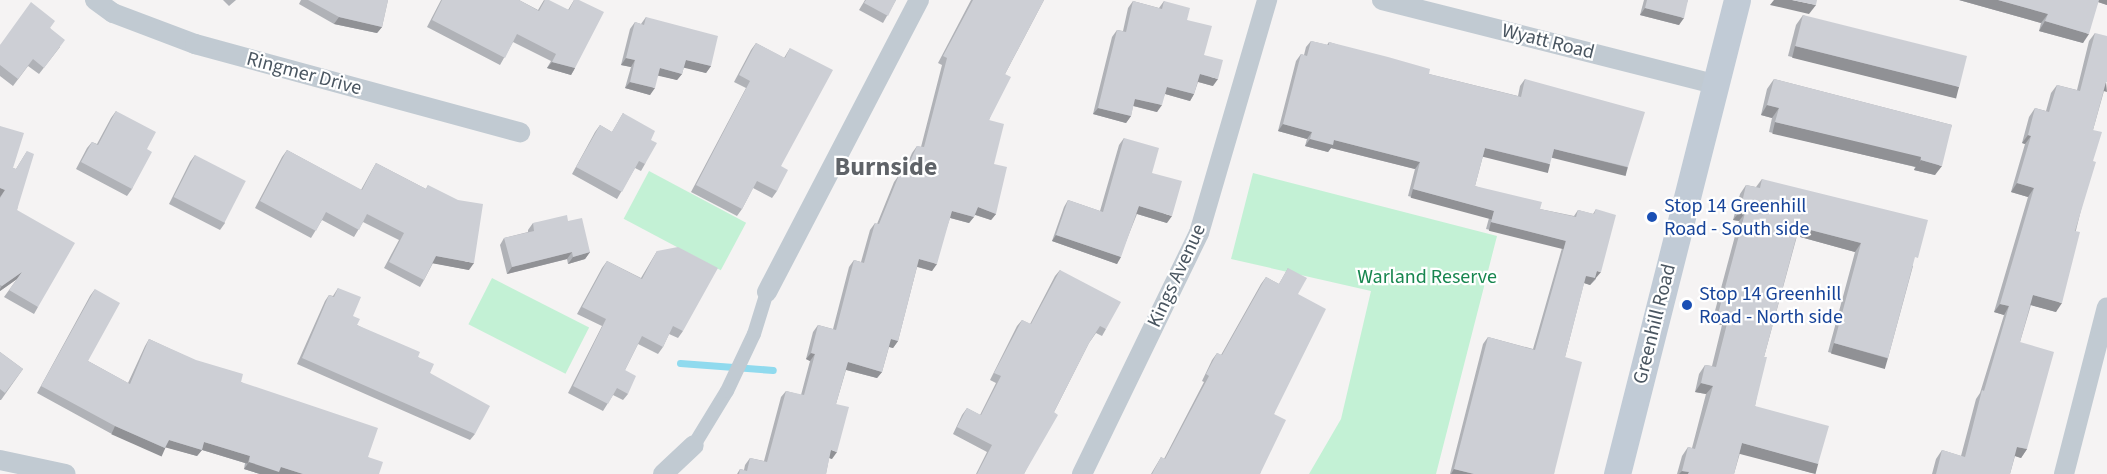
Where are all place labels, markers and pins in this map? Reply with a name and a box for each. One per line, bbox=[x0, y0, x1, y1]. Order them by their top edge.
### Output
place label: Stop 14 Greenhill Road - South side bbox=[1664, 194, 1810, 241]
marker: Stop 14 Greenhill Road - South side bbox=[1645, 210, 1659, 224]
place label: Stop 14 Greenhill Road - North side bbox=[1699, 282, 1843, 329]
marker: Stop 14 Greenhill Road - North side bbox=[1680, 298, 1694, 312]

